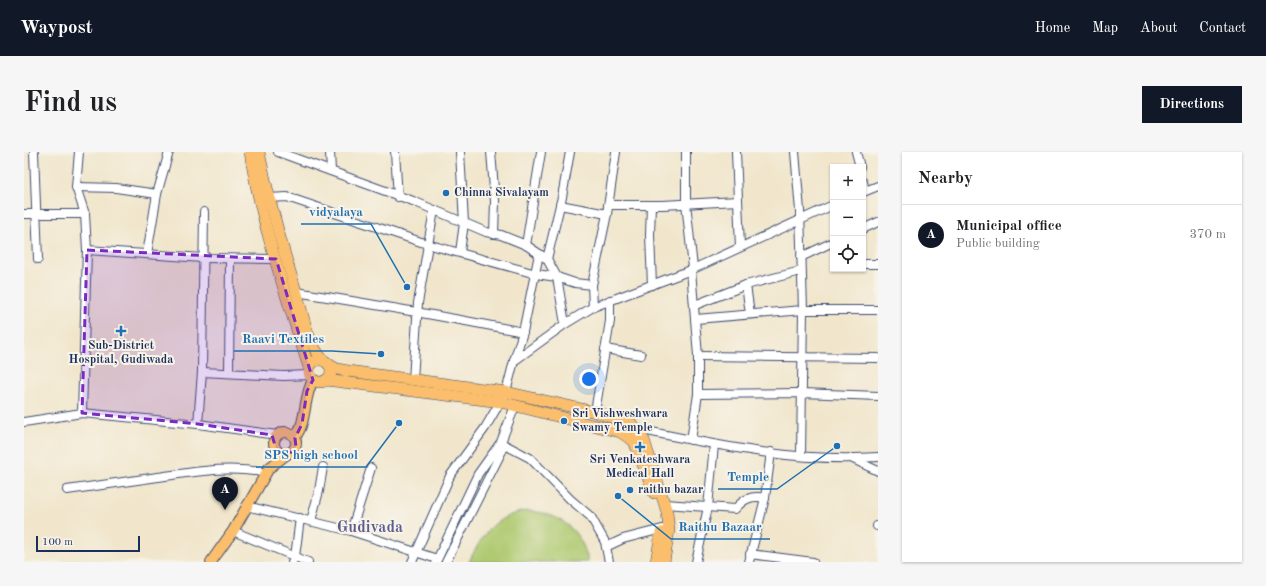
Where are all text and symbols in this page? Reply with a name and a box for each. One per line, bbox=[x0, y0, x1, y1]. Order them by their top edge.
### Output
text: Waypost bbox=[20, 19, 93, 38]
text: Home bbox=[1035, 21, 1070, 35]
text: Map bbox=[1092, 21, 1118, 35]
text: About bbox=[1140, 21, 1177, 35]
text: Contact bbox=[1199, 21, 1246, 35]
button: Directions bbox=[1142, 86, 1242, 123]
text: Find us bbox=[24, 90, 117, 118]
map controls bbox=[830, 164, 866, 272]
button: + bbox=[830, 164, 866, 200]
text: Nearby bbox=[918, 170, 973, 187]
place label: Chinna Sivalayam bbox=[454, 187, 549, 199]
marker: Chinna Sivalayam bbox=[441, 188, 451, 198]
callout: vidyalaya bbox=[301, 199, 371, 224]
button: − bbox=[830, 200, 866, 236]
text: vidyalaya bbox=[309, 206, 363, 219]
text: Municipal office bbox=[956, 219, 1062, 234]
text: A bbox=[926, 228, 936, 241]
text: 370 m bbox=[1189, 228, 1226, 241]
button: locate bbox=[830, 236, 866, 272]
text: Public building bbox=[956, 237, 1040, 250]
marker: Sub-District Hospital, Gudiwada bbox=[115, 325, 127, 337]
callout: Raavi Textiles bbox=[234, 326, 332, 351]
text: Raavi Textiles bbox=[242, 333, 324, 346]
place label: Sub-District Hospital, Gudiwada bbox=[69, 340, 173, 366]
your location bbox=[579, 369, 599, 389]
place label: Sri Vishweshwara Swamy Temple bbox=[572, 408, 668, 434]
marker: Sri Vishweshwara Swamy Temple bbox=[559, 416, 569, 426]
callout: SPS high school bbox=[256, 442, 366, 467]
marker: Sri Venkateshwara Medical Hall bbox=[635, 442, 645, 452]
text: SPS high school bbox=[264, 449, 358, 462]
place label: Sri Venkateshwara Medical Hall bbox=[590, 454, 690, 480]
callout: Temple bbox=[718, 464, 777, 489]
text: Temple bbox=[727, 471, 769, 484]
pin: A bbox=[212, 477, 238, 510]
place label: raithu bazar bbox=[638, 484, 703, 496]
marker: raithu bazar bbox=[625, 485, 635, 495]
callout: Raithu Bazaar bbox=[671, 514, 770, 539]
district label: Gudivada bbox=[337, 520, 403, 536]
text: Raithu Bazaar bbox=[678, 521, 762, 534]
scale bar bbox=[36, 534, 140, 553]
text: 100 m bbox=[42, 537, 73, 548]

